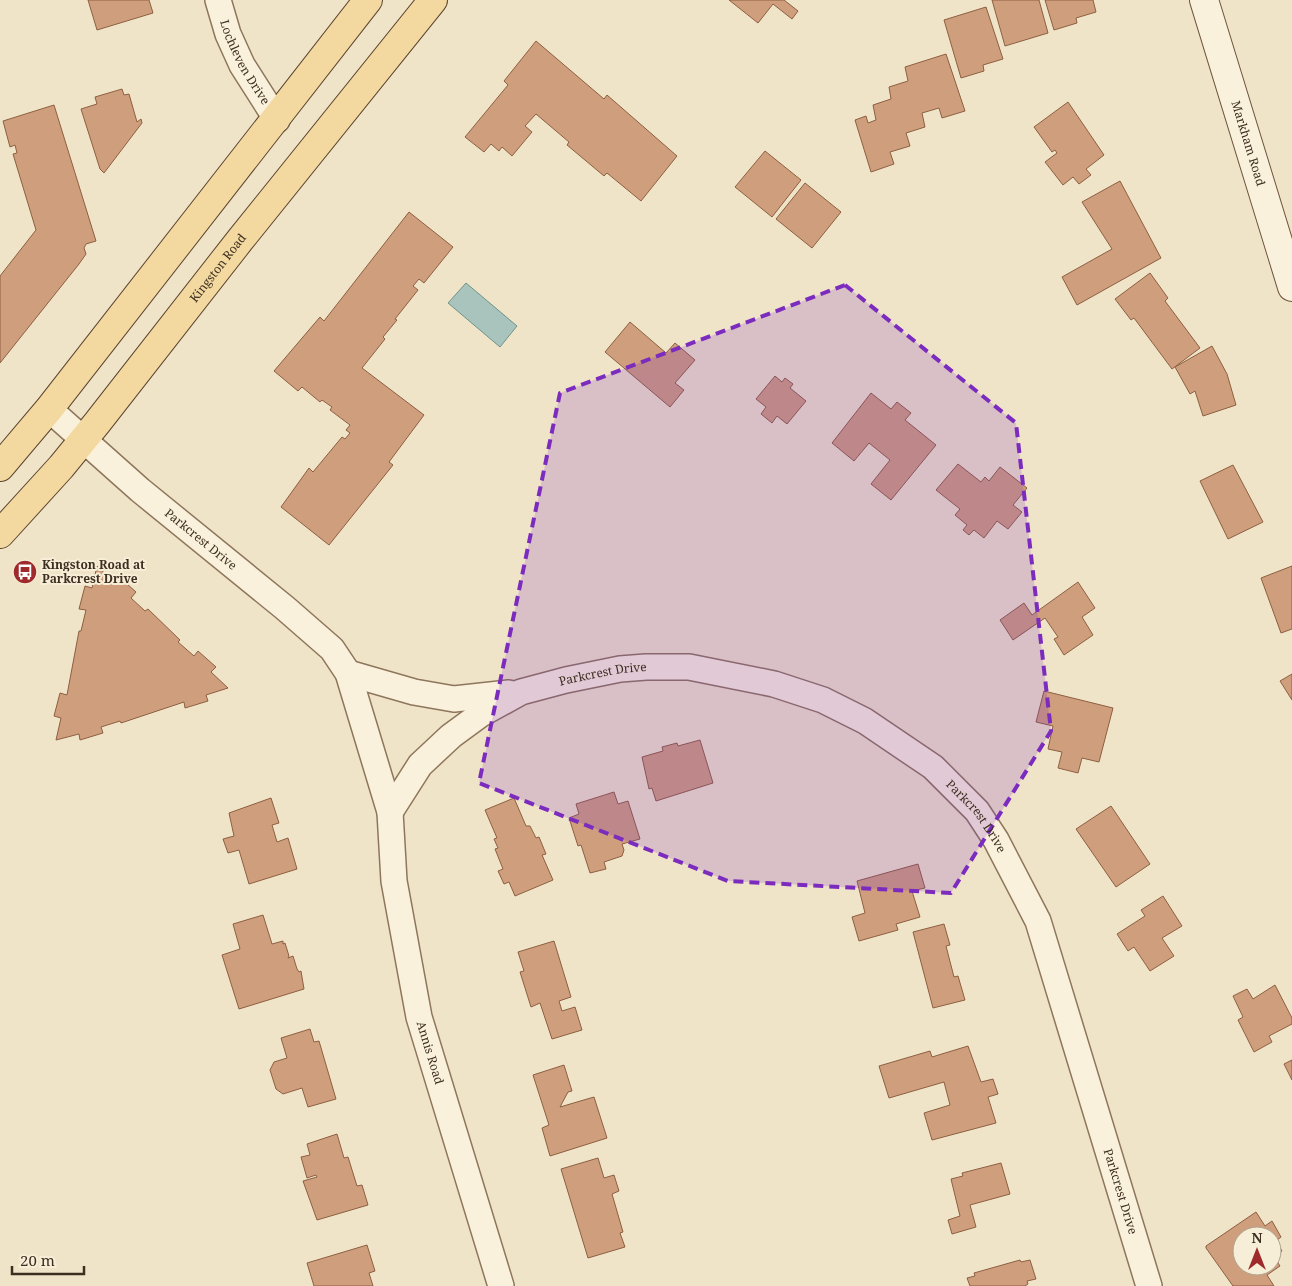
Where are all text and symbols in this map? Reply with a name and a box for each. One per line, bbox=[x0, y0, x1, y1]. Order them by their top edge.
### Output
street label: Lochleven Drive bbox=[216, 18, 274, 108]
street label: Markham Road bbox=[1227, 98, 1270, 189]
street label: Kingston Road bbox=[185, 229, 250, 306]
street label: Parkcrest Drive bbox=[161, 504, 241, 574]
place label: Kingston Road at Parkcrest Drive bbox=[42, 556, 145, 587]
bus stop icon: Kingston Road at Parkcrest Drive bbox=[12, 559, 38, 585]
street label: Parkcrest Drive bbox=[557, 658, 647, 690]
street label: Parkcrest Drive bbox=[943, 776, 1010, 856]
street label: Annis Road bbox=[413, 1019, 448, 1087]
street label: Parkcrest Drive bbox=[1100, 1146, 1142, 1236]
north arrow bbox=[1232, 1226, 1282, 1276]
text: N bbox=[1251, 1228, 1263, 1247]
scale bar bbox=[12, 1244, 85, 1276]
text: 20 m bbox=[20, 1250, 55, 1270]

